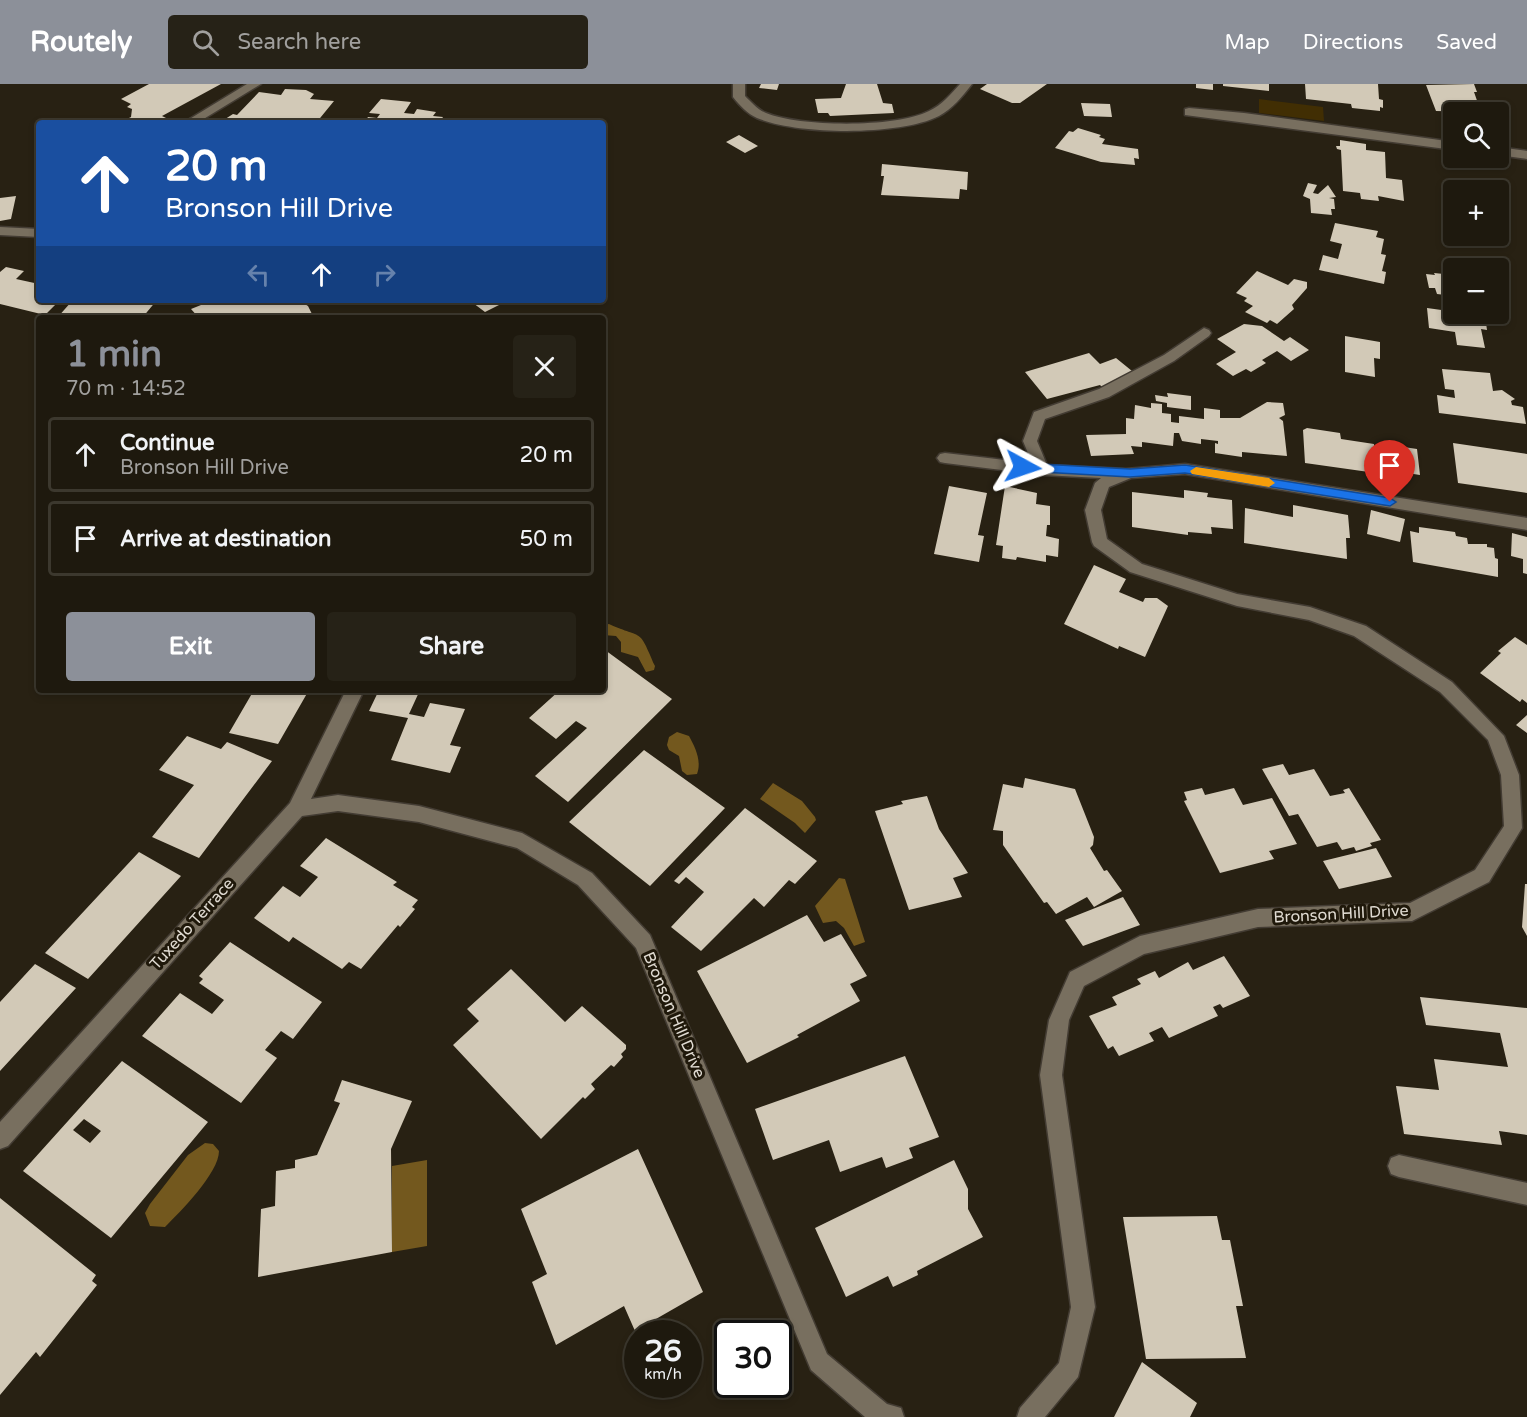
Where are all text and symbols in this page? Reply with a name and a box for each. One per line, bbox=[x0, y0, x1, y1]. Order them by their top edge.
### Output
search box bbox=[168, 15, 588, 69]
text: Routely bbox=[30, 25, 132, 59]
icon: search bbox=[189, 26, 222, 59]
text: Search here bbox=[237, 29, 361, 55]
text: Map bbox=[1224, 30, 1270, 55]
text: Directions bbox=[1303, 30, 1403, 55]
text: Saved bbox=[1436, 30, 1497, 55]
map controls bbox=[1443, 102, 1509, 324]
button: search bbox=[1443, 102, 1509, 168]
text: 20 m bbox=[165, 141, 267, 192]
icon: ahead bbox=[66, 144, 144, 222]
button: + bbox=[1443, 180, 1509, 246]
text: Bronson Hill Drive bbox=[165, 192, 393, 225]
icon: left bbox=[242, 258, 275, 291]
icon: ahead bbox=[305, 258, 338, 291]
icon: right bbox=[368, 258, 401, 291]
button: − bbox=[1443, 258, 1509, 324]
text: 1 min bbox=[66, 333, 162, 376]
button: close bbox=[513, 335, 576, 398]
text: 70 m · 14:52 bbox=[66, 377, 186, 401]
text: Continue bbox=[120, 430, 215, 456]
position arrow bbox=[991, 435, 1055, 499]
icon: ahead bbox=[69, 438, 102, 471]
pin bbox=[1364, 440, 1415, 502]
text: 20 m bbox=[519, 442, 573, 468]
icon: arrive bbox=[1373, 449, 1406, 482]
text: Bronson Hill Drive bbox=[120, 456, 289, 480]
icon: arrive bbox=[69, 522, 102, 555]
text: Arrive at destination bbox=[120, 526, 331, 552]
text: 50 m bbox=[519, 526, 573, 552]
button: Exit bbox=[66, 612, 315, 681]
button: Share bbox=[327, 612, 576, 681]
street label: Tuxedo Terrace bbox=[146, 874, 238, 974]
street label: Bronson Hill Drive bbox=[1273, 900, 1409, 928]
street label: Bronson Hill Drive bbox=[638, 949, 710, 1081]
speed limit sign: 30 bbox=[714, 1320, 792, 1398]
text: 26 bbox=[644, 1333, 682, 1370]
text: km/h bbox=[644, 1365, 682, 1383]

